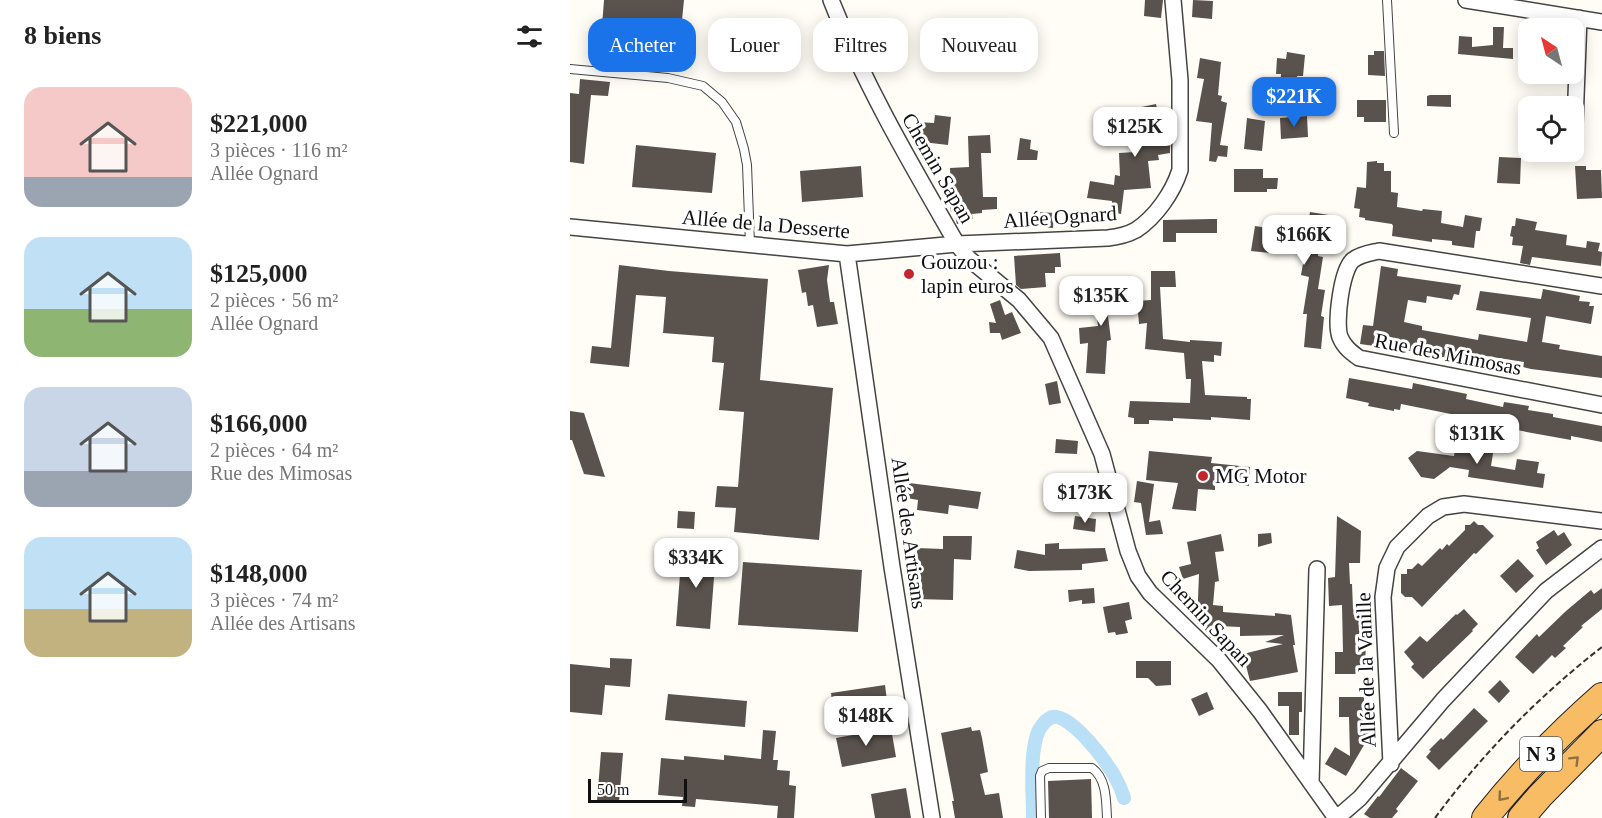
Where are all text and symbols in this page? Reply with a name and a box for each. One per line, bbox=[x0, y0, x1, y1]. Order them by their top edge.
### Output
chip: Acheter bbox=[588, 18, 696, 72]
chip: Louer bbox=[708, 18, 801, 72]
chip: Filtres bbox=[813, 18, 908, 72]
chip: Nouveau bbox=[920, 18, 1038, 72]
north arrow bbox=[1518, 18, 1584, 84]
map controls bbox=[1518, 18, 1584, 162]
icon: filters bbox=[513, 20, 546, 53]
text: 8 biens bbox=[24, 21, 101, 50]
pin: $221K bbox=[1252, 77, 1336, 128]
text: $221K bbox=[1266, 85, 1322, 107]
button: locate bbox=[1518, 96, 1584, 162]
pin: $125K bbox=[1093, 107, 1177, 158]
text: $221,000 bbox=[210, 109, 308, 138]
street label: Chemin Sapan bbox=[897, 109, 979, 228]
icon: home bbox=[72, 111, 144, 183]
text: $125K bbox=[1107, 115, 1163, 137]
text: 3 pièces · 116 m² bbox=[210, 139, 347, 161]
text: Allée Ognard bbox=[210, 162, 318, 184]
street label: Allée Ognard bbox=[1002, 201, 1118, 233]
street label: Allée de la Desserte bbox=[681, 205, 851, 243]
pin: $166K bbox=[1262, 215, 1346, 266]
text: $166K bbox=[1276, 223, 1332, 245]
place label: Gouzou : lapin euros bbox=[921, 250, 1014, 298]
text: $125,000 bbox=[210, 259, 308, 288]
icon: home bbox=[72, 261, 144, 333]
marker: Gouzou : lapin euros bbox=[902, 267, 916, 281]
pin: $135K bbox=[1059, 276, 1143, 327]
text: $135K bbox=[1073, 284, 1129, 306]
text: 2 pièces · 56 m² bbox=[210, 289, 338, 311]
text: Allée Ognard bbox=[210, 312, 318, 334]
street label: Rue des Mimosas bbox=[1372, 328, 1524, 380]
text: $166,000 bbox=[210, 409, 308, 438]
icon: home bbox=[72, 411, 144, 483]
pin: $131K bbox=[1435, 414, 1519, 465]
text: $131K bbox=[1449, 422, 1505, 444]
text: 2 pièces · 64 m² bbox=[210, 439, 338, 461]
street label: Allée des Artisans bbox=[886, 456, 932, 610]
text: Rue des Mimosas bbox=[210, 462, 352, 484]
place label: MG Motor bbox=[1215, 464, 1307, 488]
marker: MG Motor bbox=[1196, 469, 1210, 483]
pin: $173K bbox=[1043, 473, 1127, 524]
text: $173K bbox=[1057, 481, 1113, 503]
pin: $334K bbox=[654, 538, 738, 589]
text: $334K bbox=[668, 546, 724, 568]
text: $148,000 bbox=[210, 559, 308, 588]
icon: home bbox=[72, 561, 144, 633]
street label: Chemin Sapan bbox=[1155, 565, 1257, 672]
text: 3 pièces · 74 m² bbox=[210, 589, 338, 611]
street label: Allée de la Vanille bbox=[1351, 592, 1381, 748]
text: Allée des Artisans bbox=[210, 612, 356, 634]
pin: $148K bbox=[824, 696, 908, 747]
text: $148K bbox=[838, 704, 894, 726]
road number: N 3 bbox=[1520, 737, 1562, 771]
one-way arrow bbox=[1567, 756, 1578, 767]
scale bar bbox=[588, 776, 687, 804]
text: 50 m bbox=[597, 781, 629, 798]
one-way arrow bbox=[1499, 790, 1510, 801]

